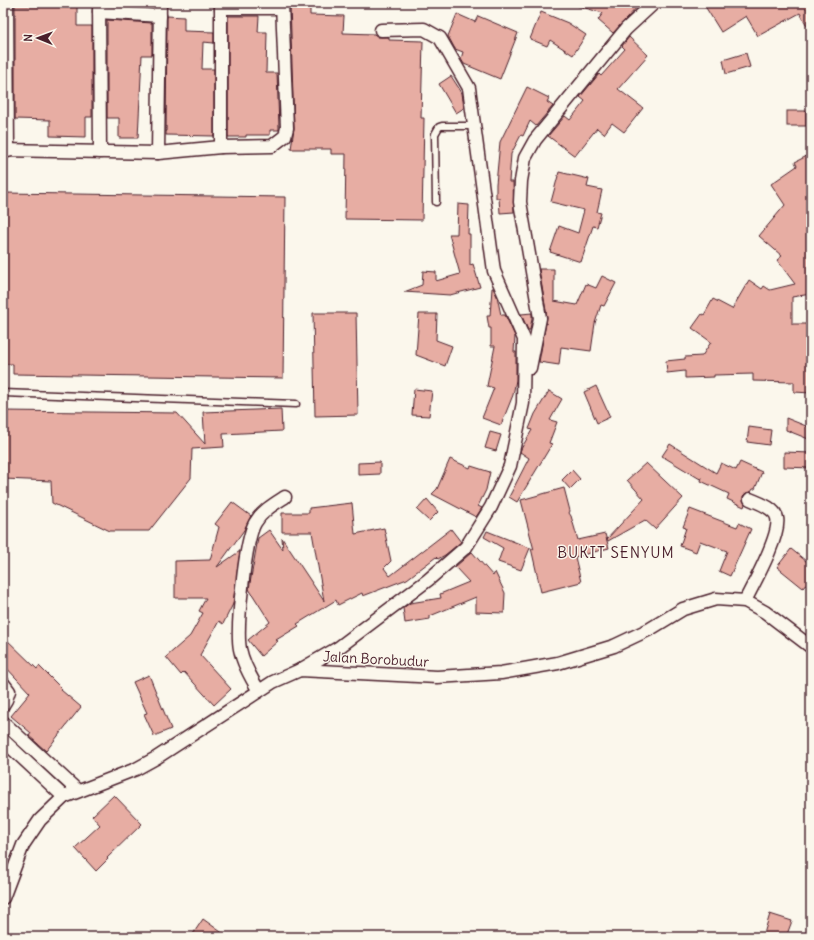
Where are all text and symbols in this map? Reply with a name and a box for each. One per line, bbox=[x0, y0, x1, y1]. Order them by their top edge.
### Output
north arrow bbox=[18, 18, 58, 58]
text: N bbox=[21, 34, 35, 42]
district label: BUKIT SENYUM bbox=[557, 543, 675, 562]
street label: Jalan Borobudur bbox=[323, 647, 430, 671]

